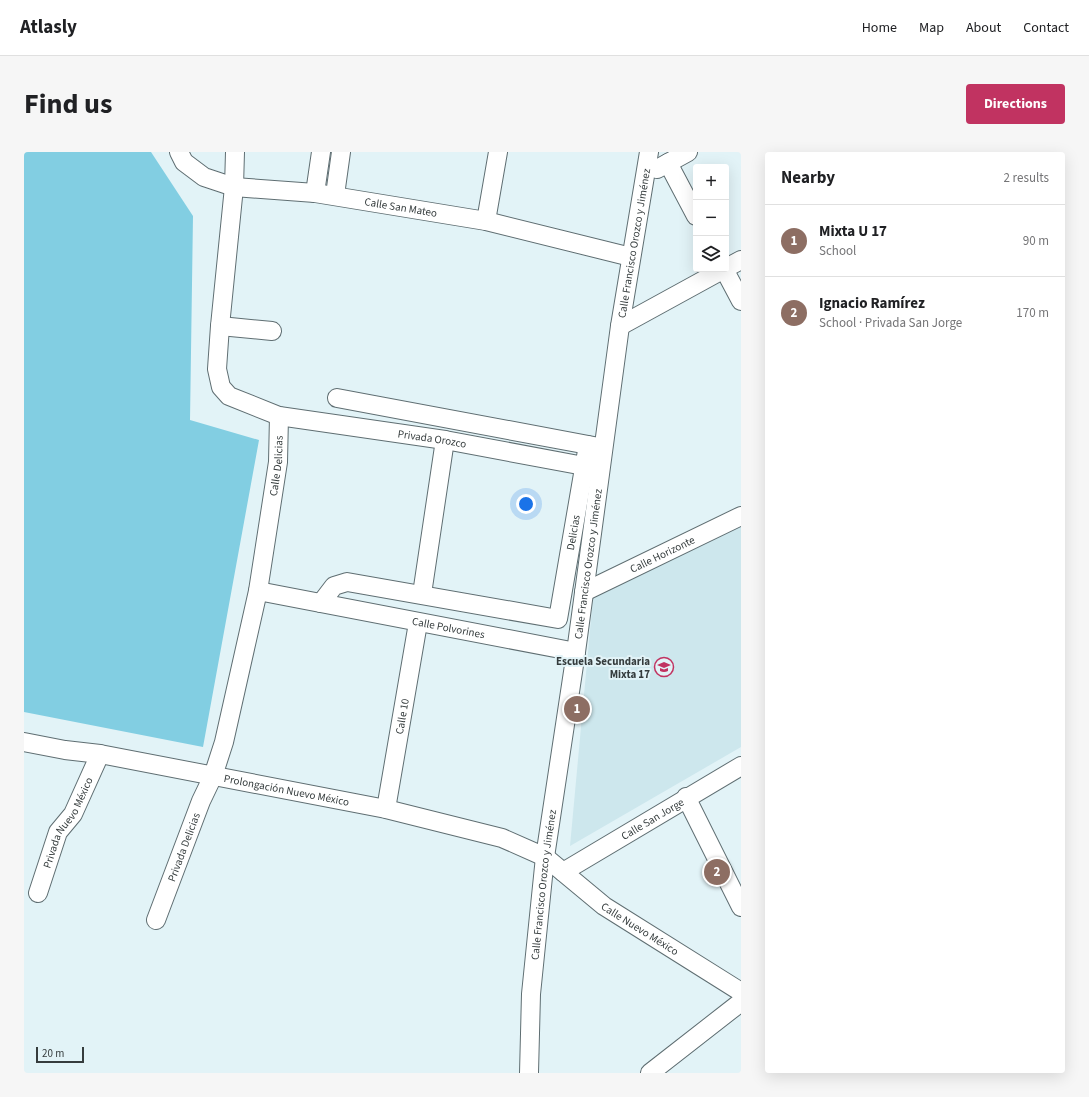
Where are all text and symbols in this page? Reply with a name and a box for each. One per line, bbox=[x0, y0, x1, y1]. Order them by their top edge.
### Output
text: Atlasly bbox=[20, 14, 77, 41]
text: Home bbox=[862, 18, 897, 38]
text: Map bbox=[919, 18, 944, 38]
text: About bbox=[966, 18, 1001, 38]
text: Contact bbox=[1023, 18, 1069, 38]
text: Find us bbox=[24, 84, 112, 124]
button: Directions bbox=[966, 84, 1065, 124]
map controls bbox=[693, 164, 729, 272]
button: + bbox=[693, 164, 729, 200]
text: Nearby bbox=[781, 166, 835, 190]
street label: Calle Francisco Orozco y Jiménez bbox=[614, 167, 654, 319]
text: 2 results bbox=[1004, 169, 1049, 187]
street label: Calle San Mateo bbox=[363, 194, 438, 220]
button: − bbox=[693, 200, 729, 236]
text: Mixta U 17 bbox=[819, 221, 887, 242]
text: 1 bbox=[791, 232, 797, 250]
text: 90 m bbox=[1023, 232, 1049, 250]
button: layers bbox=[693, 236, 729, 272]
text: School bbox=[819, 242, 856, 260]
text: Ignacio Ramírez bbox=[819, 293, 925, 314]
text: 2 bbox=[791, 304, 797, 322]
text: 170 m bbox=[1016, 304, 1049, 322]
text: School · Privada San Jorge bbox=[819, 314, 962, 332]
street label: Privada Orozco bbox=[397, 426, 468, 451]
street label: Calle Delicias bbox=[265, 435, 286, 497]
street label: Calle Francisco Orozco y Jiménez bbox=[570, 488, 605, 640]
your location bbox=[516, 494, 536, 514]
street label: Delicias bbox=[562, 513, 583, 551]
street label: Calle Horizonte bbox=[627, 532, 698, 576]
street label: Calle Polvorines bbox=[411, 613, 486, 642]
place label: Escuela Secundaria Mixta 17 bbox=[556, 654, 650, 682]
school or university icon: Escuela Secundaria Mixta 17 bbox=[653, 656, 675, 678]
pin: 1 bbox=[564, 694, 590, 724]
street label: Calle 10 bbox=[391, 697, 412, 735]
street label: Prolongación Nuevo México bbox=[223, 770, 351, 809]
street label: Privada Nuevo México bbox=[39, 775, 96, 870]
street label: Calle San Jorge bbox=[618, 794, 687, 843]
street label: Calle Francisco Orozco y Jiménez bbox=[527, 808, 560, 961]
street label: Privada Delicias bbox=[164, 810, 204, 884]
pin: 2 bbox=[704, 857, 730, 887]
street label: Calle Nuevo México bbox=[598, 899, 682, 959]
scale bar bbox=[36, 1045, 84, 1064]
text: 20 m bbox=[42, 1046, 64, 1061]

